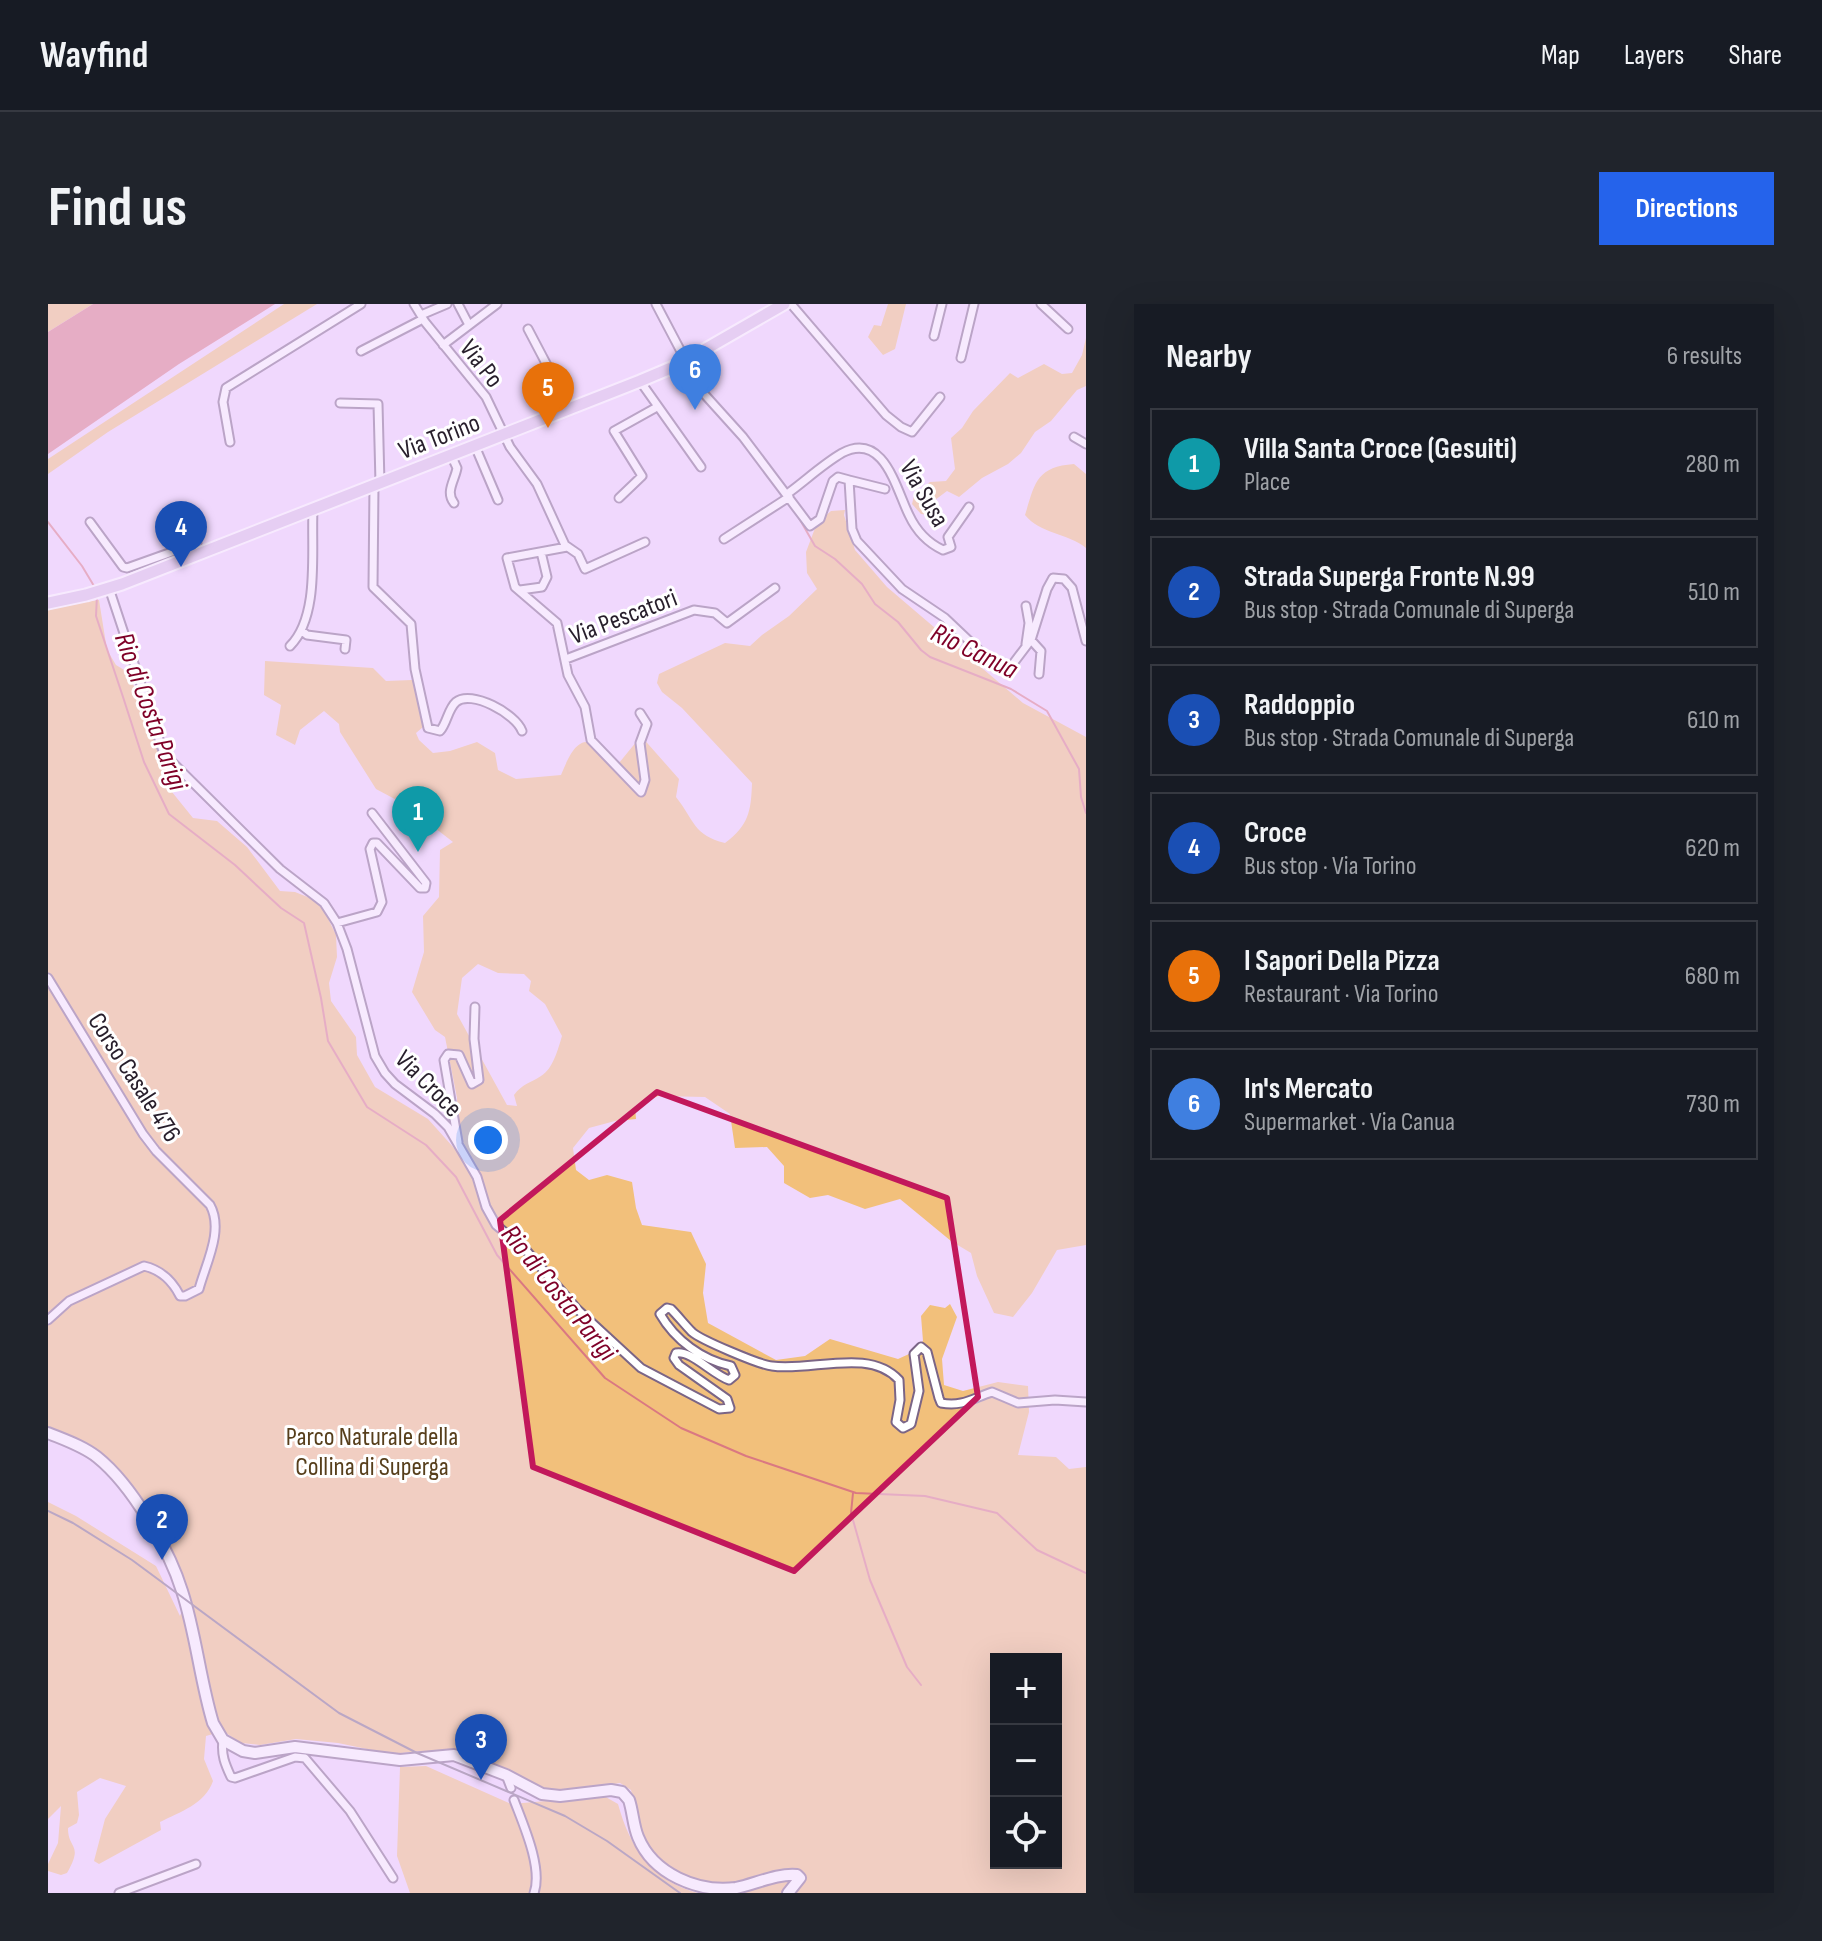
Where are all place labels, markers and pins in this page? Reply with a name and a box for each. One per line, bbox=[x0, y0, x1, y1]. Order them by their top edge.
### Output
pin: 6 bbox=[669, 344, 721, 410]
pin: 5 bbox=[522, 362, 574, 428]
pin: 4 bbox=[155, 501, 207, 567]
pin: 1 bbox=[392, 786, 444, 852]
pin: 2 bbox=[136, 1494, 188, 1560]
pin: 3 bbox=[455, 1714, 507, 1780]

